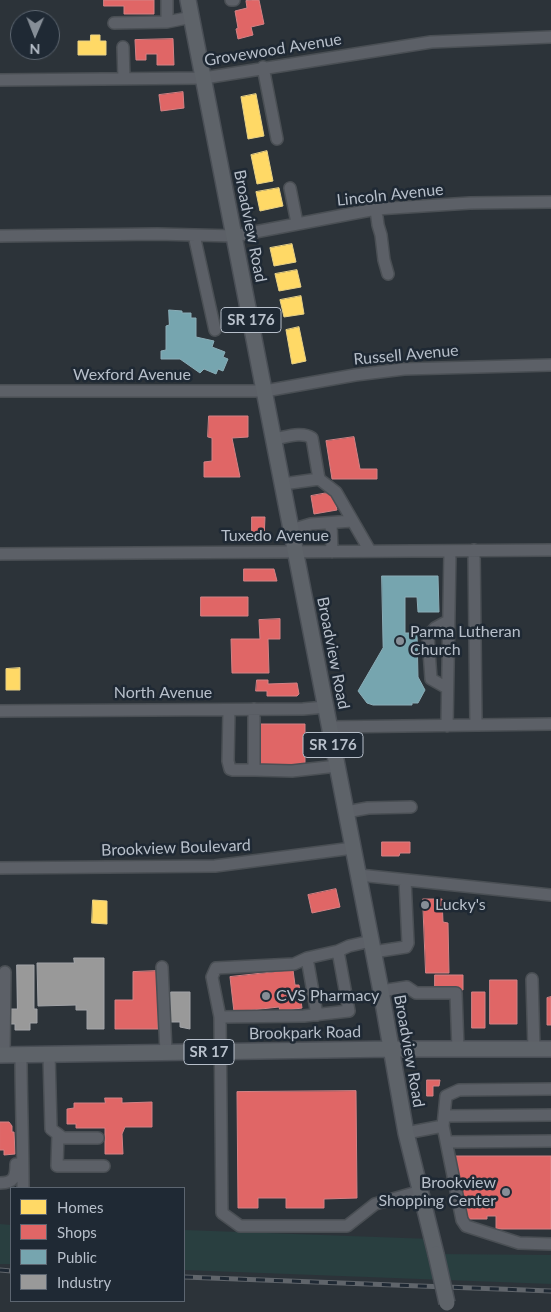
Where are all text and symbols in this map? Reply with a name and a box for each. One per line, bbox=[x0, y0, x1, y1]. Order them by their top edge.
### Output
north arrow bbox=[10, 10, 60, 60]
street label: Grovewood Avenue bbox=[203, 30, 343, 70]
text: N bbox=[29, 41, 40, 58]
street label: Broadview Road bbox=[230, 168, 270, 284]
street label: Lincoln Avenue bbox=[336, 180, 444, 210]
road number: SR 176 bbox=[221, 308, 281, 332]
street label: Russell Avenue bbox=[353, 341, 459, 369]
street label: Wexford Avenue bbox=[73, 365, 191, 385]
street label: Tuxedo Avenue bbox=[221, 526, 329, 546]
street label: Broadview Road bbox=[313, 595, 353, 711]
place label: Parma Lutheran Church bbox=[410, 622, 521, 660]
marker: Parma Lutheran Church bbox=[394, 635, 406, 647]
street label: North Avenue bbox=[114, 683, 212, 703]
road number: SR 176 bbox=[303, 732, 363, 758]
street label: Brookview Boulevard bbox=[101, 836, 251, 860]
place label: Lucky's bbox=[435, 895, 486, 915]
marker: Lucky's bbox=[419, 899, 431, 911]
place label: CVS Pharmacy bbox=[276, 986, 379, 1006]
marker: CVS Pharmacy bbox=[260, 990, 272, 1002]
street label: Broadview Road bbox=[390, 993, 428, 1109]
street label: Brookpark Road bbox=[249, 1022, 361, 1044]
road number: SR 17 bbox=[184, 1040, 234, 1064]
place label: Brookview Shopping Center bbox=[379, 1173, 496, 1211]
marker: Brookview Shopping Center bbox=[500, 1186, 512, 1198]
legend bbox=[10, 1187, 185, 1302]
text: Homes bbox=[57, 1198, 103, 1216]
text: Shops bbox=[57, 1223, 97, 1241]
text: Public bbox=[57, 1248, 97, 1266]
text: Industry bbox=[57, 1273, 111, 1291]

